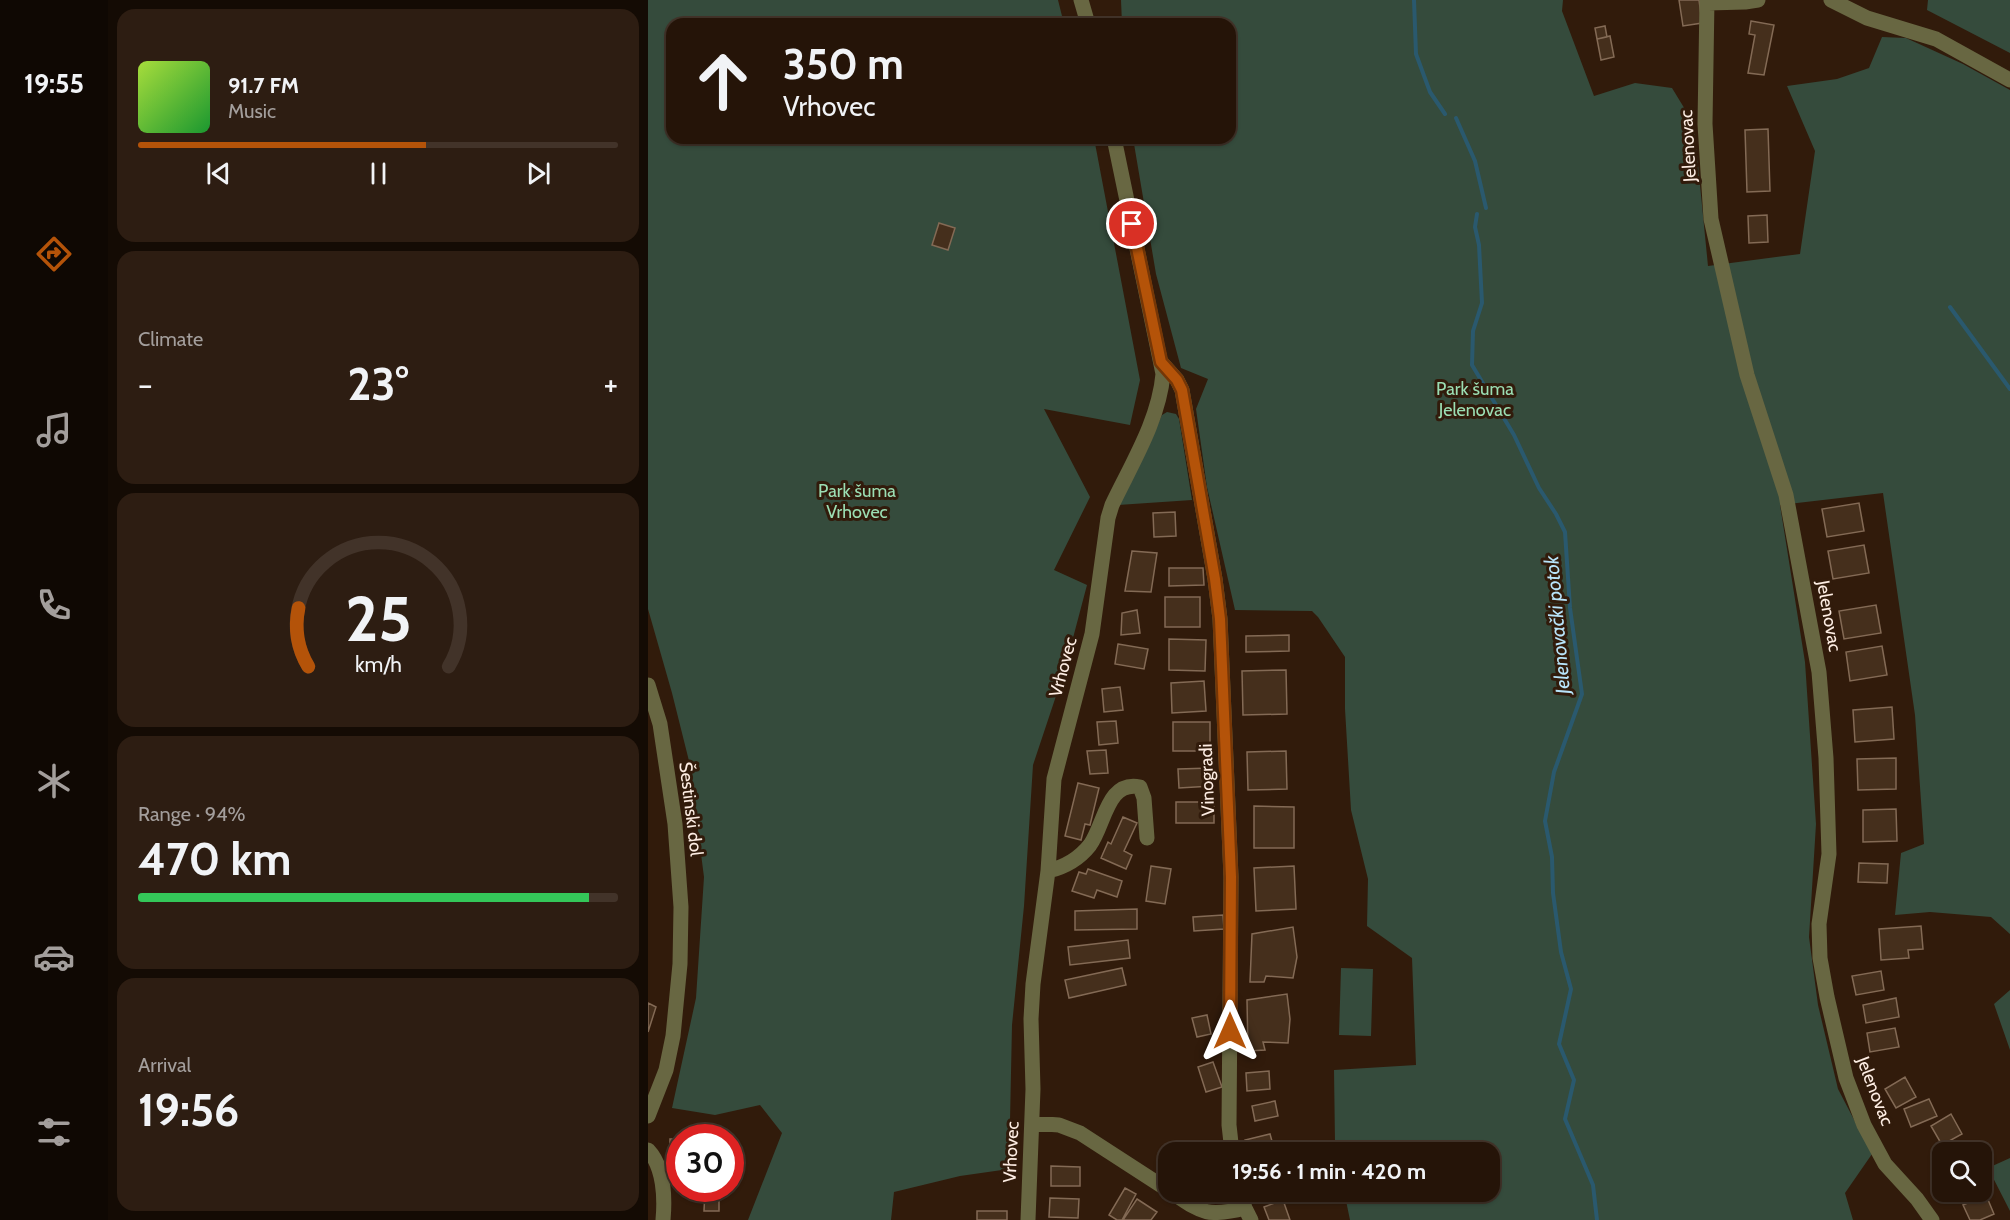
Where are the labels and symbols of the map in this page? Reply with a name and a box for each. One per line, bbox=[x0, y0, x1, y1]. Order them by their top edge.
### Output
street label: Jelenovac bbox=[1675, 109, 1701, 184]
pin bbox=[1106, 198, 1157, 249]
park label: Park šuma Jelenovac bbox=[1436, 378, 1514, 421]
park label: Park šuma Vrhovec bbox=[818, 480, 896, 523]
water label: Jelenovački potok bbox=[1539, 553, 1575, 697]
street label: Jelenovac bbox=[1812, 578, 1846, 654]
street label: Vrhovec bbox=[1044, 634, 1082, 700]
street label: Vinogradi bbox=[1195, 743, 1219, 817]
street label: Šestinski dol bbox=[674, 761, 708, 858]
position arrow bbox=[1198, 999, 1262, 1063]
street label: Jelenovac bbox=[1851, 1052, 1898, 1129]
street label: Vrhovec bbox=[998, 1121, 1024, 1183]
speed limit sign: 30 bbox=[666, 1124, 744, 1202]

